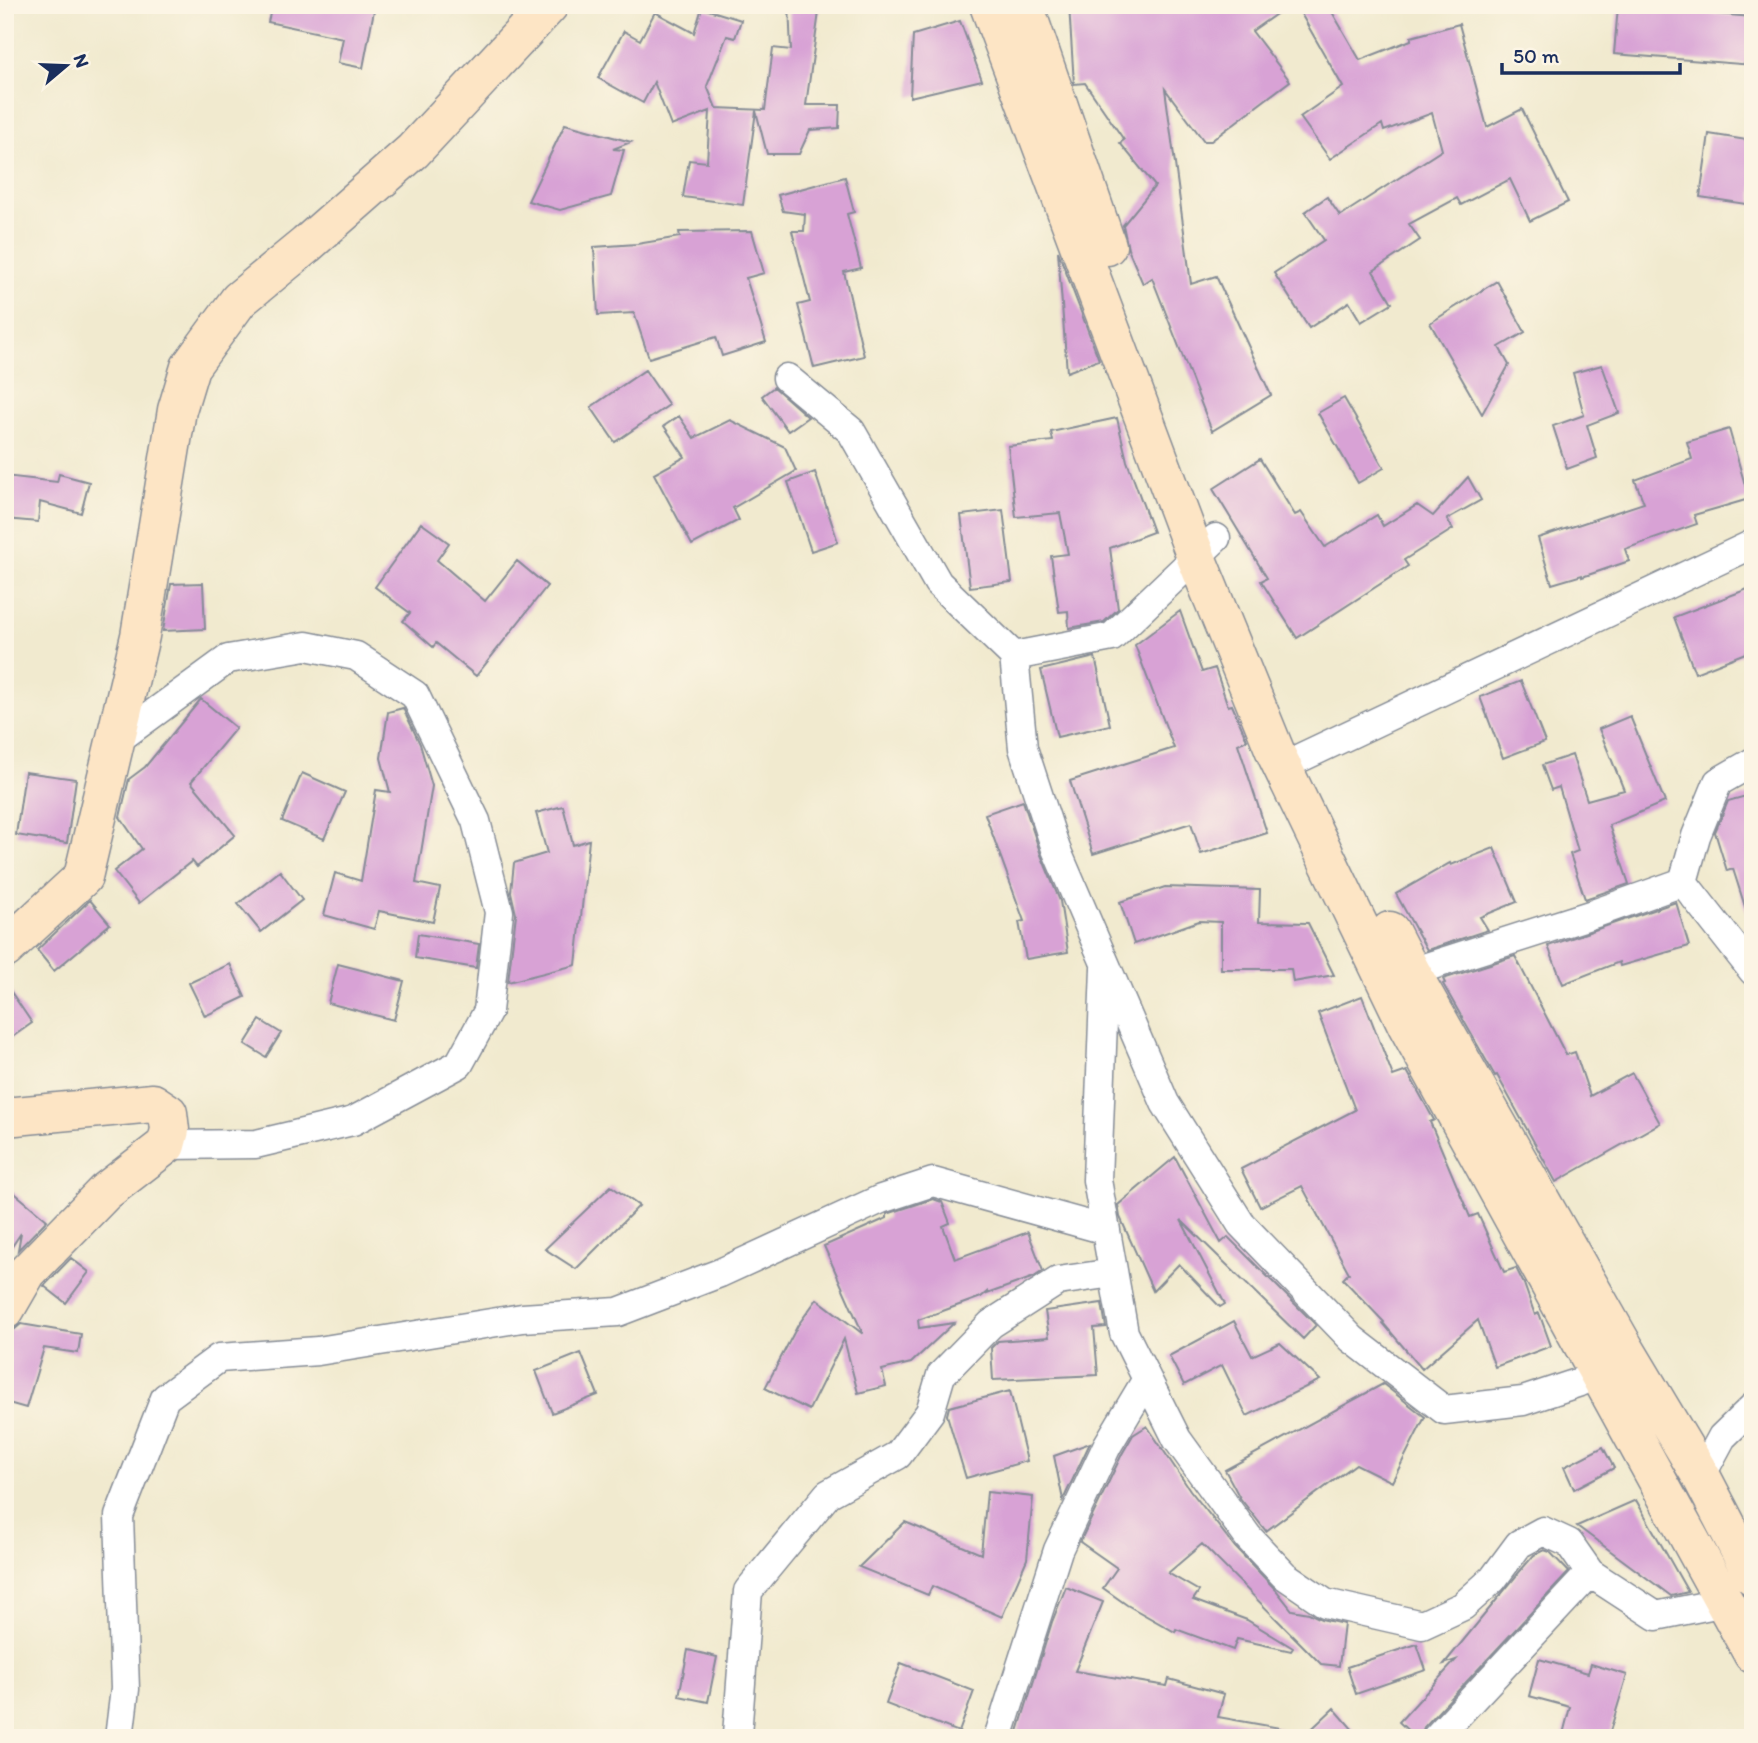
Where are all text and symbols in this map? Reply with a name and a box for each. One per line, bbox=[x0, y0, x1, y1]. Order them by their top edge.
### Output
north arrow bbox=[32, 32, 102, 102]
scale bar bbox=[1502, 32, 1681, 76]
text: 50 m bbox=[1513, 43, 1560, 68]
text: N bbox=[69, 51, 95, 70]

